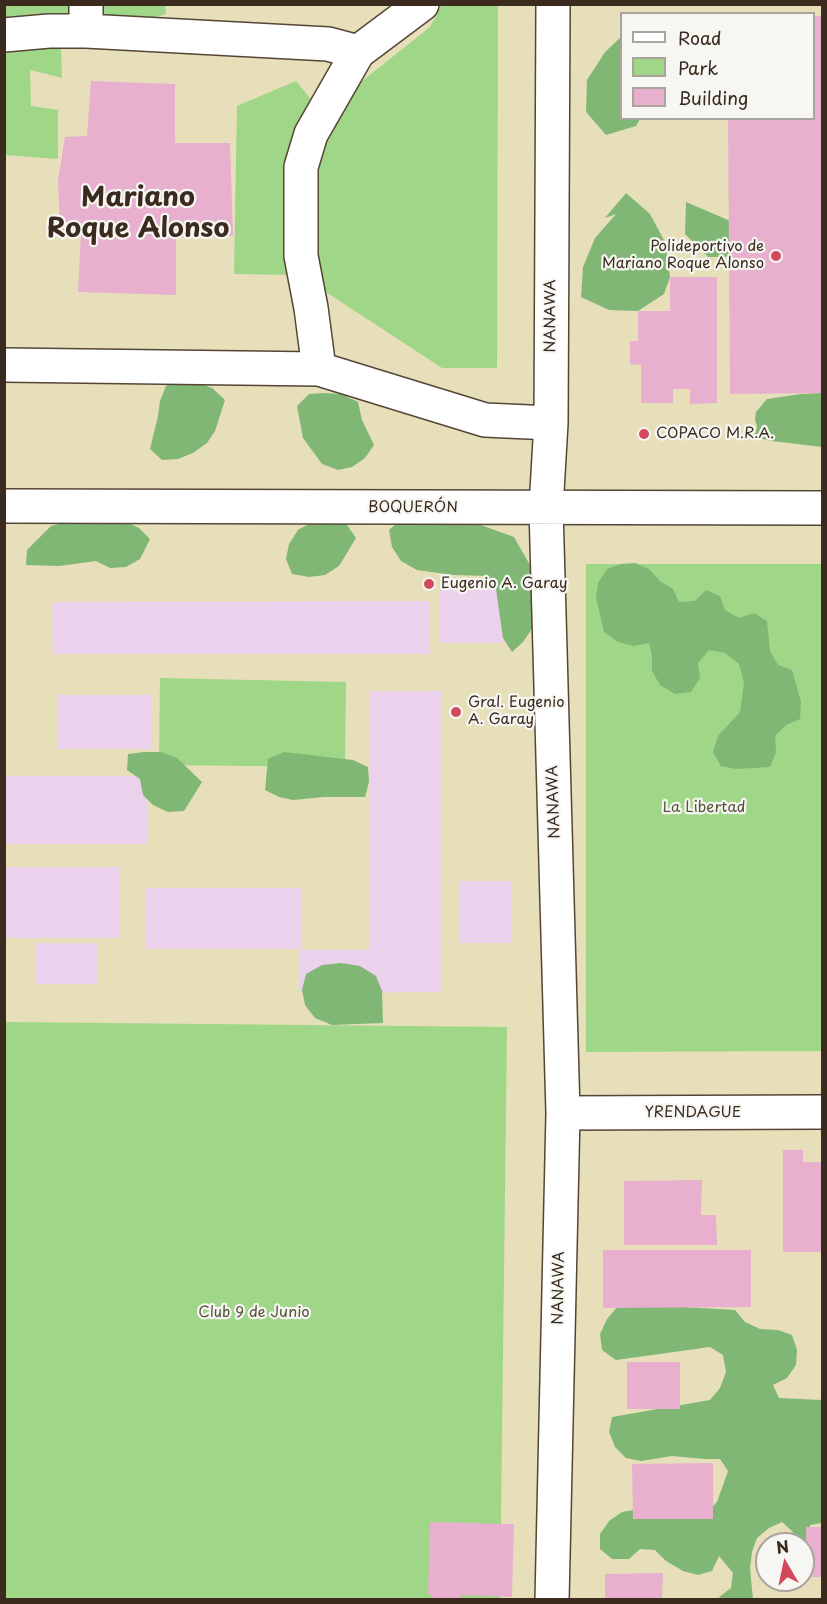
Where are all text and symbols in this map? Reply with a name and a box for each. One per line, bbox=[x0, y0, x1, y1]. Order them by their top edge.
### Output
legend bbox=[620, 12, 815, 120]
text: Road bbox=[678, 24, 722, 51]
text: Park bbox=[678, 54, 718, 81]
text: Building bbox=[678, 84, 748, 111]
district label: Mariano Roque Alonso bbox=[47, 183, 229, 246]
place label: Polideportivo de Mariano Roque Alonso bbox=[602, 238, 764, 273]
marker: Polideportivo de Mariano Roque Alonso bbox=[769, 249, 783, 263]
street label: NANAWA bbox=[542, 279, 560, 353]
place label: COPACO M.R.A. bbox=[656, 425, 774, 443]
marker: COPACO M.R.A. bbox=[637, 427, 651, 441]
street label: BOQUERÓN bbox=[368, 499, 458, 517]
place label: Eugenio A. Garay bbox=[441, 575, 568, 593]
marker: Eugenio A. Garay bbox=[422, 577, 436, 591]
place label: Gral. Eugenio A. Garay bbox=[468, 694, 565, 729]
marker: Gral. Eugenio A. Garay bbox=[449, 705, 463, 719]
street label: NANAWA bbox=[544, 765, 564, 839]
park label: La Libertad bbox=[663, 799, 745, 817]
street label: YRENDAGUE bbox=[645, 1104, 741, 1122]
street label: NANAWA bbox=[549, 1251, 569, 1325]
park label: Club 9 de Junio bbox=[198, 1304, 310, 1322]
north arrow bbox=[755, 1532, 815, 1592]
text: N bbox=[774, 1533, 791, 1559]

